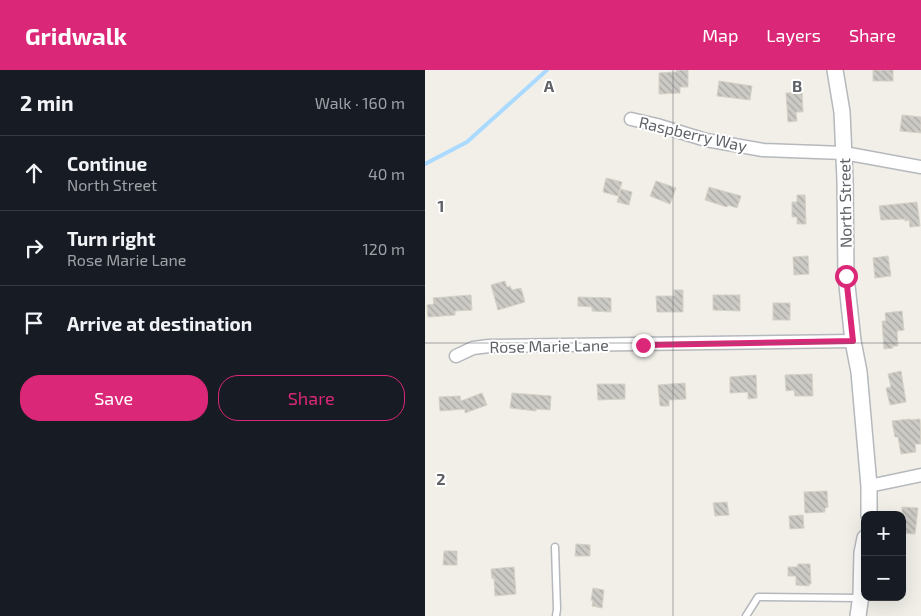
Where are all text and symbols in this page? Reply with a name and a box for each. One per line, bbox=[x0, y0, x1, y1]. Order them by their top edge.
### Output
text: Gridwalk bbox=[25, 21, 127, 50]
text: Map bbox=[702, 24, 738, 46]
text: Layers bbox=[766, 24, 821, 46]
text: Share bbox=[849, 24, 896, 46]
text: A bbox=[544, 76, 555, 95]
text: B bbox=[792, 76, 802, 95]
text: 2 min bbox=[20, 90, 74, 115]
text: Walk · 160 m bbox=[315, 93, 405, 112]
street label: Raspberry Way bbox=[637, 112, 750, 155]
text: Continue bbox=[67, 152, 147, 175]
street label: North Street bbox=[834, 158, 855, 248]
icon: ahead bbox=[20, 159, 48, 187]
text: 40 m bbox=[368, 164, 405, 183]
text: North Street bbox=[67, 175, 157, 194]
text: 1 bbox=[438, 196, 444, 215]
text: Turn right bbox=[67, 227, 155, 250]
icon: right bbox=[20, 234, 48, 262]
text: 120 m bbox=[362, 239, 405, 258]
text: Rose Marie Lane bbox=[67, 250, 186, 269]
route start bbox=[835, 265, 858, 288]
icon: arrive bbox=[20, 309, 48, 337]
text: Arrive at destination bbox=[67, 312, 252, 335]
route end bbox=[632, 334, 655, 357]
street label: Rose Marie Lane bbox=[489, 335, 609, 356]
button: Save bbox=[20, 375, 208, 421]
button: Share bbox=[218, 375, 405, 421]
text: 2 bbox=[436, 469, 446, 488]
map controls bbox=[861, 511, 906, 601]
button: + bbox=[861, 511, 906, 556]
button: − bbox=[861, 556, 906, 601]

